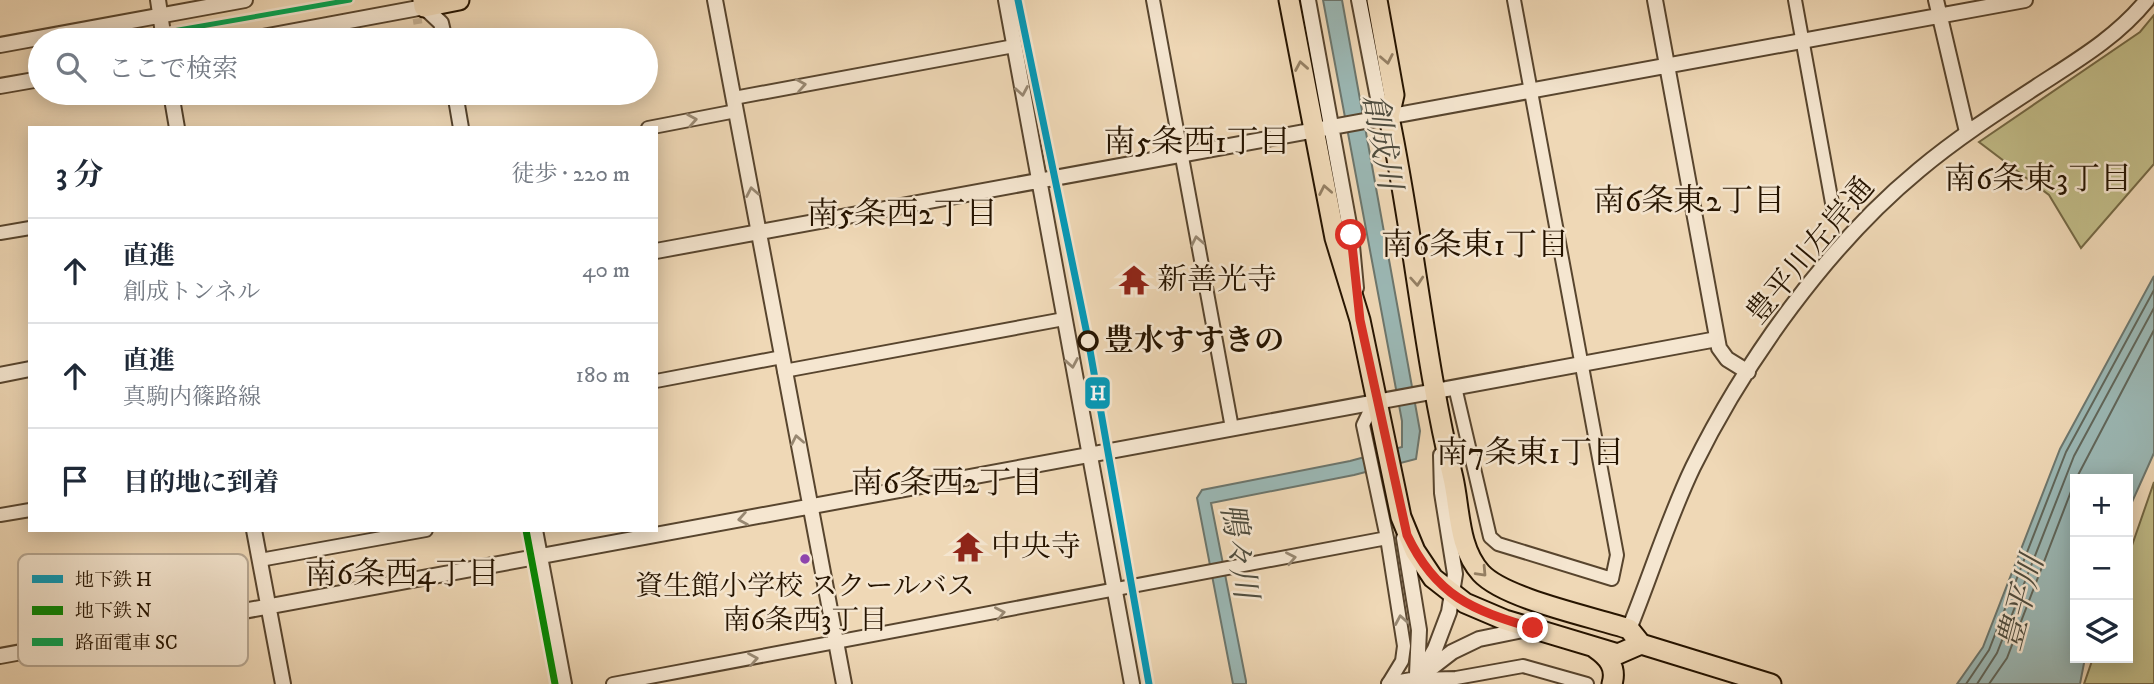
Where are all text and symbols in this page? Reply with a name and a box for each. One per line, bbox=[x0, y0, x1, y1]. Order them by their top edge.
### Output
search box bbox=[28, 28, 658, 105]
icon: search bbox=[52, 48, 90, 86]
text: ここで検索 bbox=[108, 53, 238, 86]
one-way arrow bbox=[1379, 53, 1394, 65]
one-way arrow bbox=[1295, 60, 1310, 72]
one-way arrow bbox=[795, 79, 807, 94]
one-way arrow bbox=[1014, 85, 1029, 97]
water label: 創成川 bbox=[1353, 91, 1410, 196]
one-way arrow bbox=[686, 113, 698, 128]
district label: 南5条西1丁目 bbox=[1103, 123, 1291, 163]
text: 3 分 bbox=[56, 157, 104, 194]
text: 徒歩 · 220 m bbox=[511, 160, 630, 189]
district label: 南6条東3丁目 bbox=[1944, 160, 2132, 200]
street label: 豊平川左岸通 bbox=[1739, 170, 1883, 332]
district label: 南6条東2丁目 bbox=[1593, 182, 1785, 222]
one-way arrow bbox=[1319, 184, 1334, 196]
one-way arrow bbox=[745, 186, 760, 198]
district label: 南5条西2丁目 bbox=[806, 195, 998, 235]
route start bbox=[1335, 219, 1366, 250]
district label: 南6条東1丁目 bbox=[1381, 226, 1569, 266]
one-way arrow bbox=[1190, 235, 1205, 247]
text: 直進 bbox=[123, 240, 175, 273]
icon: ahead bbox=[56, 252, 94, 290]
text: 40 m bbox=[582, 256, 630, 285]
place label: 新善光寺 bbox=[1157, 262, 1277, 299]
temple icon: 新善光寺 bbox=[1117, 263, 1151, 297]
one-way arrow bbox=[1409, 276, 1424, 287]
text: 創成トンネル bbox=[123, 278, 260, 307]
place label: 豊水すすきの bbox=[1104, 323, 1284, 360]
marker: 豊水すすきの bbox=[1078, 331, 1098, 351]
text: 直進 bbox=[123, 345, 175, 378]
icon: ahead bbox=[56, 357, 94, 395]
one-way arrow bbox=[1064, 357, 1079, 369]
text: 180 m bbox=[575, 361, 630, 390]
line badge: H bbox=[1084, 376, 1111, 410]
text: 真駒内篠路線 bbox=[123, 383, 261, 412]
text: H bbox=[1090, 383, 1106, 406]
one-way arrow bbox=[791, 434, 806, 446]
district label: 南7条東1丁目 bbox=[1436, 434, 1624, 474]
icon: arrive bbox=[56, 462, 94, 500]
district label: 南6条西2丁目 bbox=[851, 464, 1043, 504]
text: 目的地に到着 bbox=[123, 467, 279, 500]
map controls bbox=[2070, 474, 2133, 663]
button: + bbox=[2070, 474, 2133, 537]
water label: 鴨々川 bbox=[1211, 500, 1266, 604]
one-way arrow bbox=[737, 511, 749, 526]
place label: 中央寺 bbox=[991, 529, 1081, 566]
temple icon: 中央寺 bbox=[951, 530, 985, 564]
button: − bbox=[2070, 537, 2133, 600]
water label: 豊平川 bbox=[1990, 549, 2055, 655]
one-way arrow bbox=[1285, 551, 1297, 566]
marker: 資生館小学校 スクールバス 南6条西3丁目 bbox=[798, 552, 812, 566]
legend bbox=[18, 554, 248, 666]
district label: 南6条西4丁目 bbox=[304, 555, 500, 595]
one-way arrow bbox=[1473, 564, 1486, 577]
text: 地下鉄 H bbox=[75, 569, 152, 592]
place label: 資生館小学校 スクールバス 南6条西3丁目 bbox=[635, 569, 975, 638]
text: 地下鉄 N bbox=[75, 600, 152, 623]
button: layers bbox=[2070, 600, 2133, 663]
one-way arrow bbox=[994, 606, 1006, 621]
route end bbox=[1517, 612, 1548, 643]
one-way arrow bbox=[1394, 614, 1409, 626]
text: 路面電車 SC bbox=[75, 632, 178, 655]
one-way arrow bbox=[747, 652, 759, 667]

